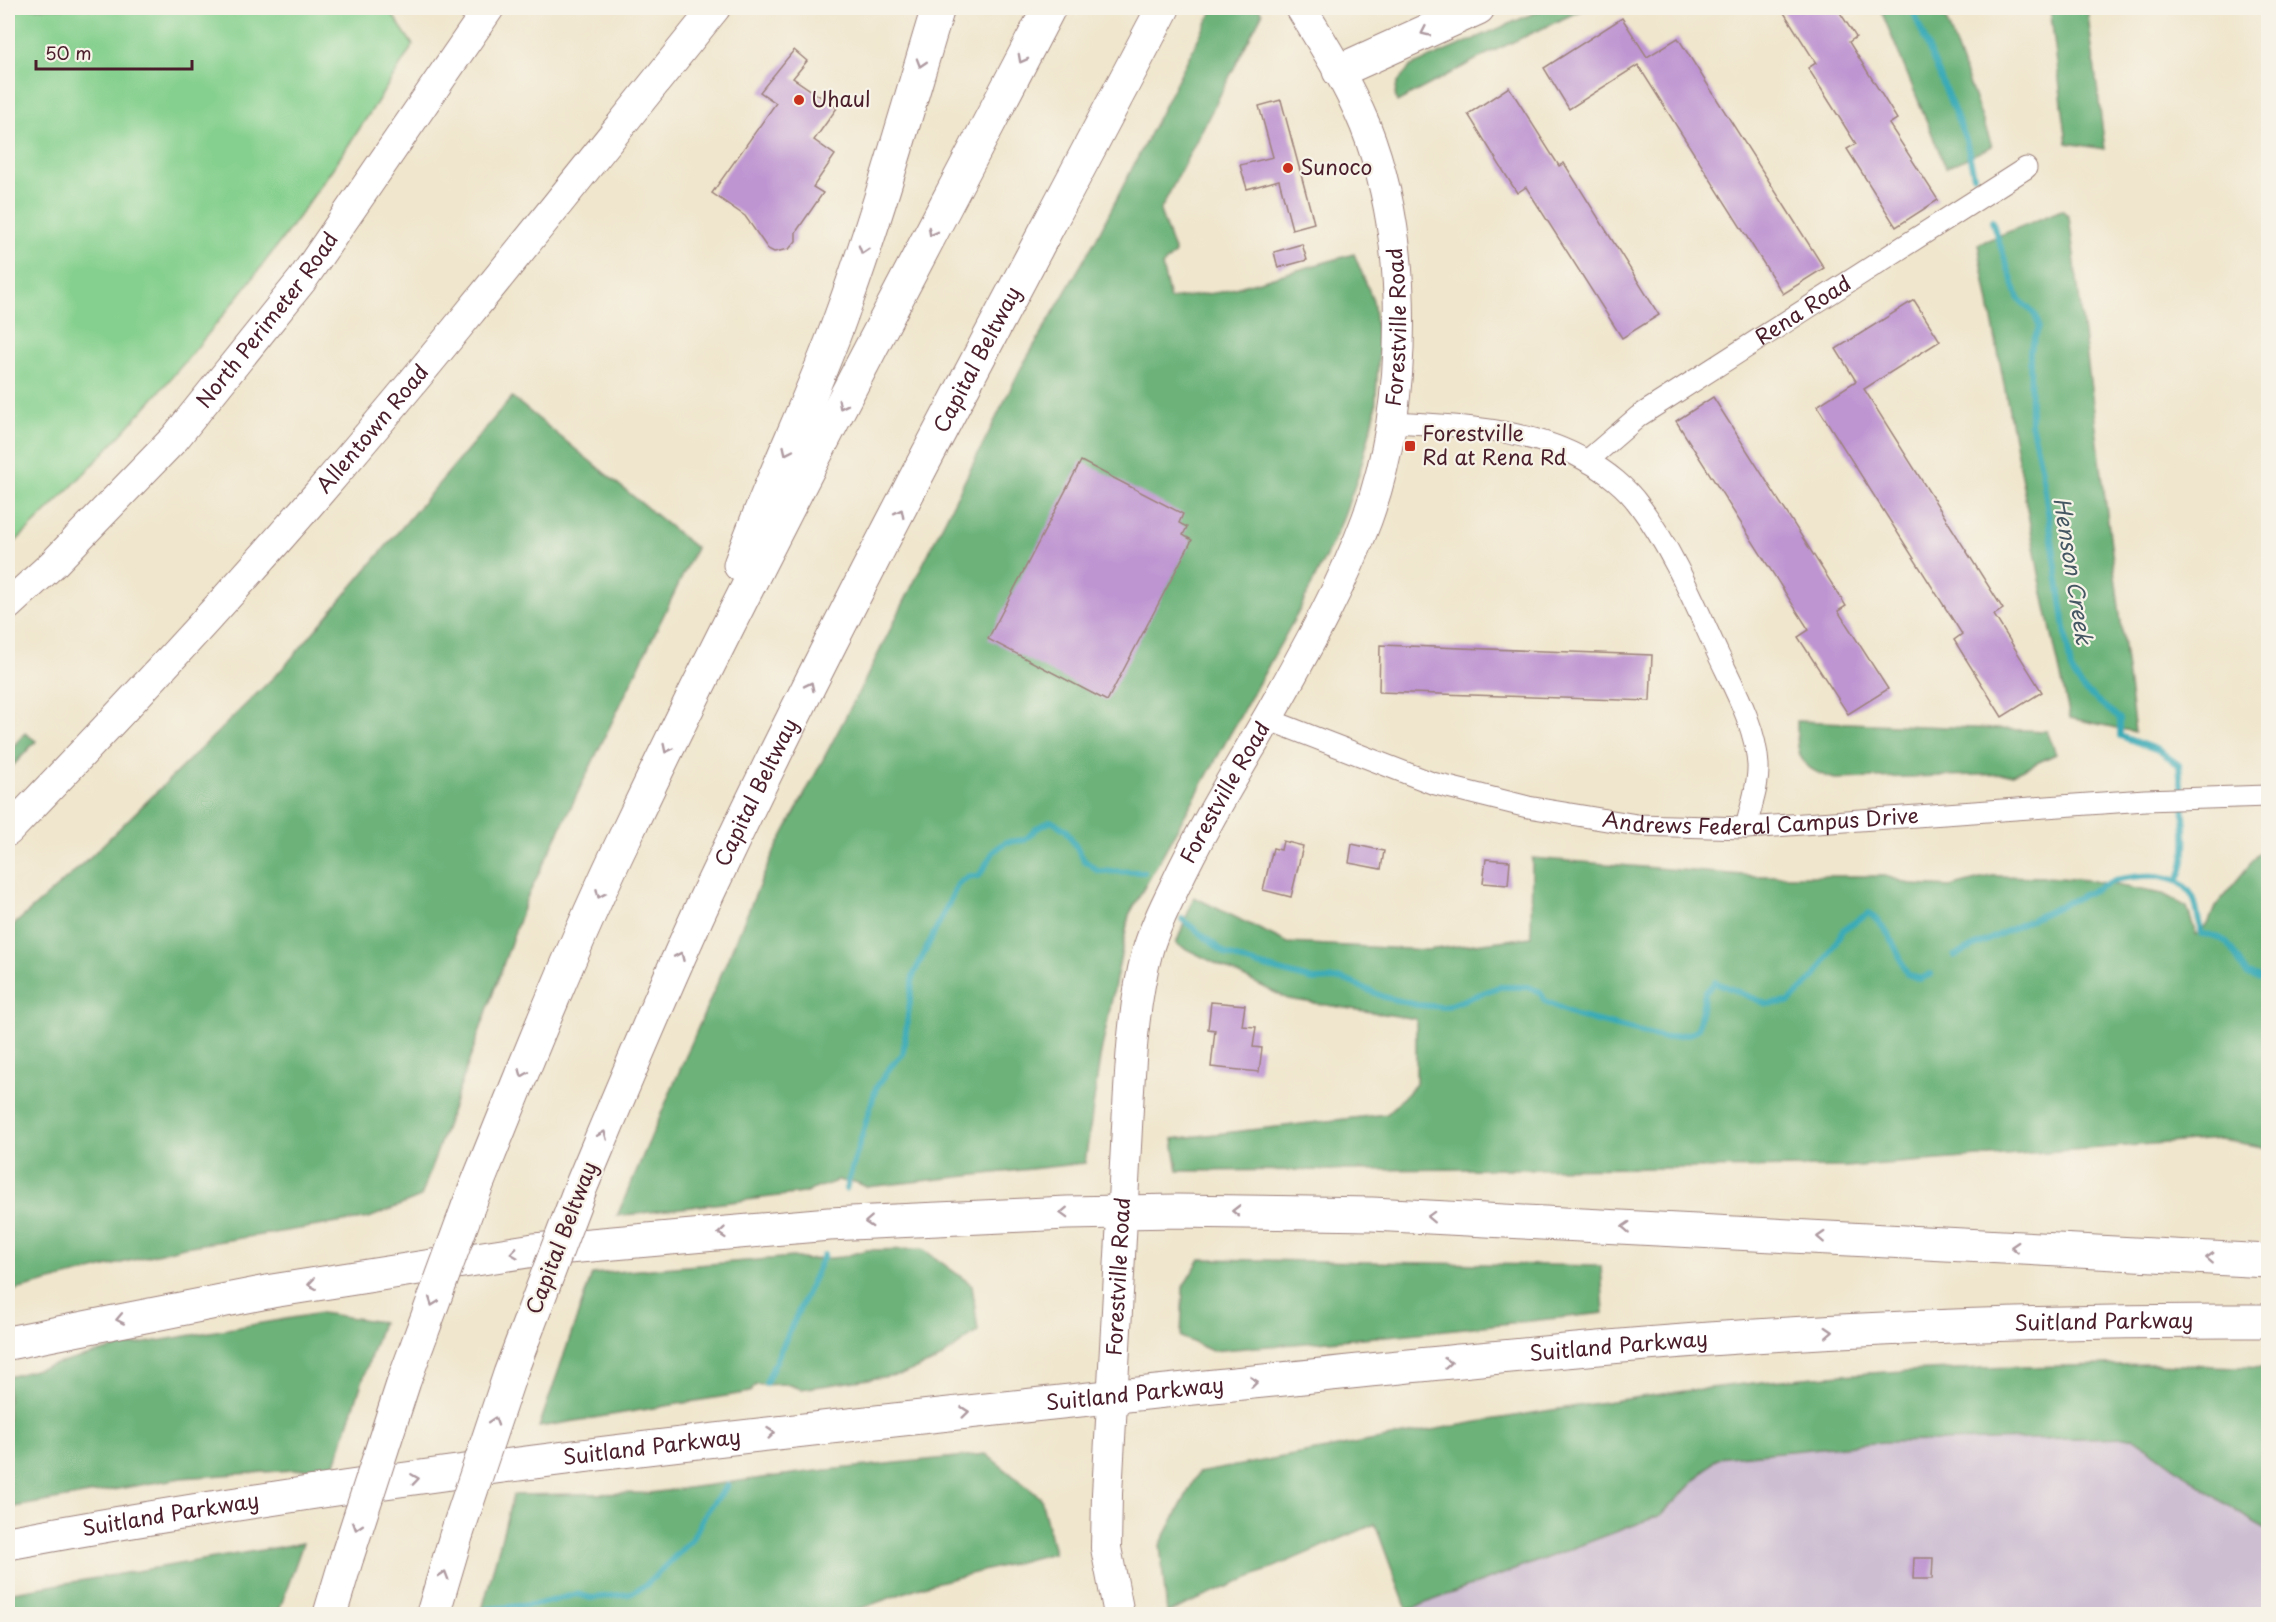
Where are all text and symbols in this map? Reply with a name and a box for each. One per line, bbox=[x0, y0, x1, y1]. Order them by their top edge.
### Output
one-way arrow bbox=[1420, 25, 1431, 37]
scale bar bbox=[36, 33, 192, 71]
text: 50 m bbox=[45, 39, 92, 66]
one-way arrow bbox=[1018, 53, 1030, 64]
one-way arrow bbox=[916, 58, 928, 68]
place label: Uhaul bbox=[811, 82, 870, 114]
marker: Uhaul bbox=[792, 93, 806, 107]
place label: Sunoco bbox=[1300, 150, 1372, 182]
marker: Sunoco bbox=[1281, 161, 1295, 175]
street label: North Perimeter Road bbox=[187, 225, 345, 414]
one-way arrow bbox=[928, 226, 939, 237]
one-way arrow bbox=[858, 244, 871, 255]
street label: Forestville Road bbox=[1376, 246, 1413, 408]
street label: Rena Road bbox=[1748, 266, 1857, 352]
street label: Capital Beltway bbox=[924, 280, 1028, 438]
street label: Allentown Road bbox=[308, 356, 435, 499]
one-way arrow bbox=[838, 399, 849, 410]
place label: Forestville Rd at Rena Rd bbox=[1422, 416, 1567, 472]
marker: Forestville Rd at Rena Rd bbox=[1403, 439, 1417, 453]
one-way arrow bbox=[782, 445, 794, 456]
water label: Henson Creek bbox=[2047, 495, 2103, 648]
one-way arrow bbox=[893, 508, 904, 519]
one-way arrow bbox=[803, 681, 815, 692]
street label: Capital Beltway bbox=[705, 712, 804, 871]
street label: Forestville Road bbox=[1171, 715, 1277, 868]
one-way arrow bbox=[663, 743, 675, 754]
street label: Andrews Federal Campus Drive bbox=[1600, 798, 1920, 842]
one-way arrow bbox=[595, 887, 607, 898]
one-way arrow bbox=[673, 951, 685, 962]
one-way arrow bbox=[518, 1066, 530, 1077]
one-way arrow bbox=[596, 1130, 608, 1141]
street label: Capital Beltway bbox=[516, 1156, 604, 1318]
street label: Forestville Road bbox=[1097, 1196, 1137, 1357]
one-way arrow bbox=[1232, 1205, 1241, 1217]
one-way arrow bbox=[1059, 1206, 1068, 1219]
one-way arrow bbox=[1427, 1210, 1436, 1223]
one-way arrow bbox=[865, 1215, 874, 1228]
one-way arrow bbox=[1621, 1220, 1630, 1233]
one-way arrow bbox=[718, 1226, 727, 1239]
one-way arrow bbox=[1816, 1231, 1825, 1244]
one-way arrow bbox=[2011, 1241, 2020, 1254]
one-way arrow bbox=[509, 1246, 518, 1258]
one-way arrow bbox=[2206, 1252, 2215, 1265]
one-way arrow bbox=[307, 1278, 316, 1290]
one-way arrow bbox=[428, 1296, 441, 1307]
street label: Suitland Parkway bbox=[2014, 1303, 2193, 1338]
one-way arrow bbox=[115, 1312, 125, 1325]
street label: Suitland Parkway bbox=[1528, 1321, 1709, 1368]
one-way arrow bbox=[1825, 1326, 1834, 1339]
one-way arrow bbox=[1443, 1357, 1453, 1370]
street label: Suitland Parkway bbox=[1044, 1367, 1225, 1418]
one-way arrow bbox=[1249, 1376, 1259, 1389]
one-way arrow bbox=[960, 1406, 969, 1419]
one-way arrow bbox=[487, 1416, 500, 1427]
street label: Suitland Parkway bbox=[561, 1419, 742, 1472]
one-way arrow bbox=[766, 1427, 775, 1440]
one-way arrow bbox=[410, 1473, 419, 1485]
street label: Suitland Parkway bbox=[79, 1483, 261, 1543]
one-way arrow bbox=[351, 1520, 364, 1531]
one-way arrow bbox=[437, 1570, 449, 1581]

